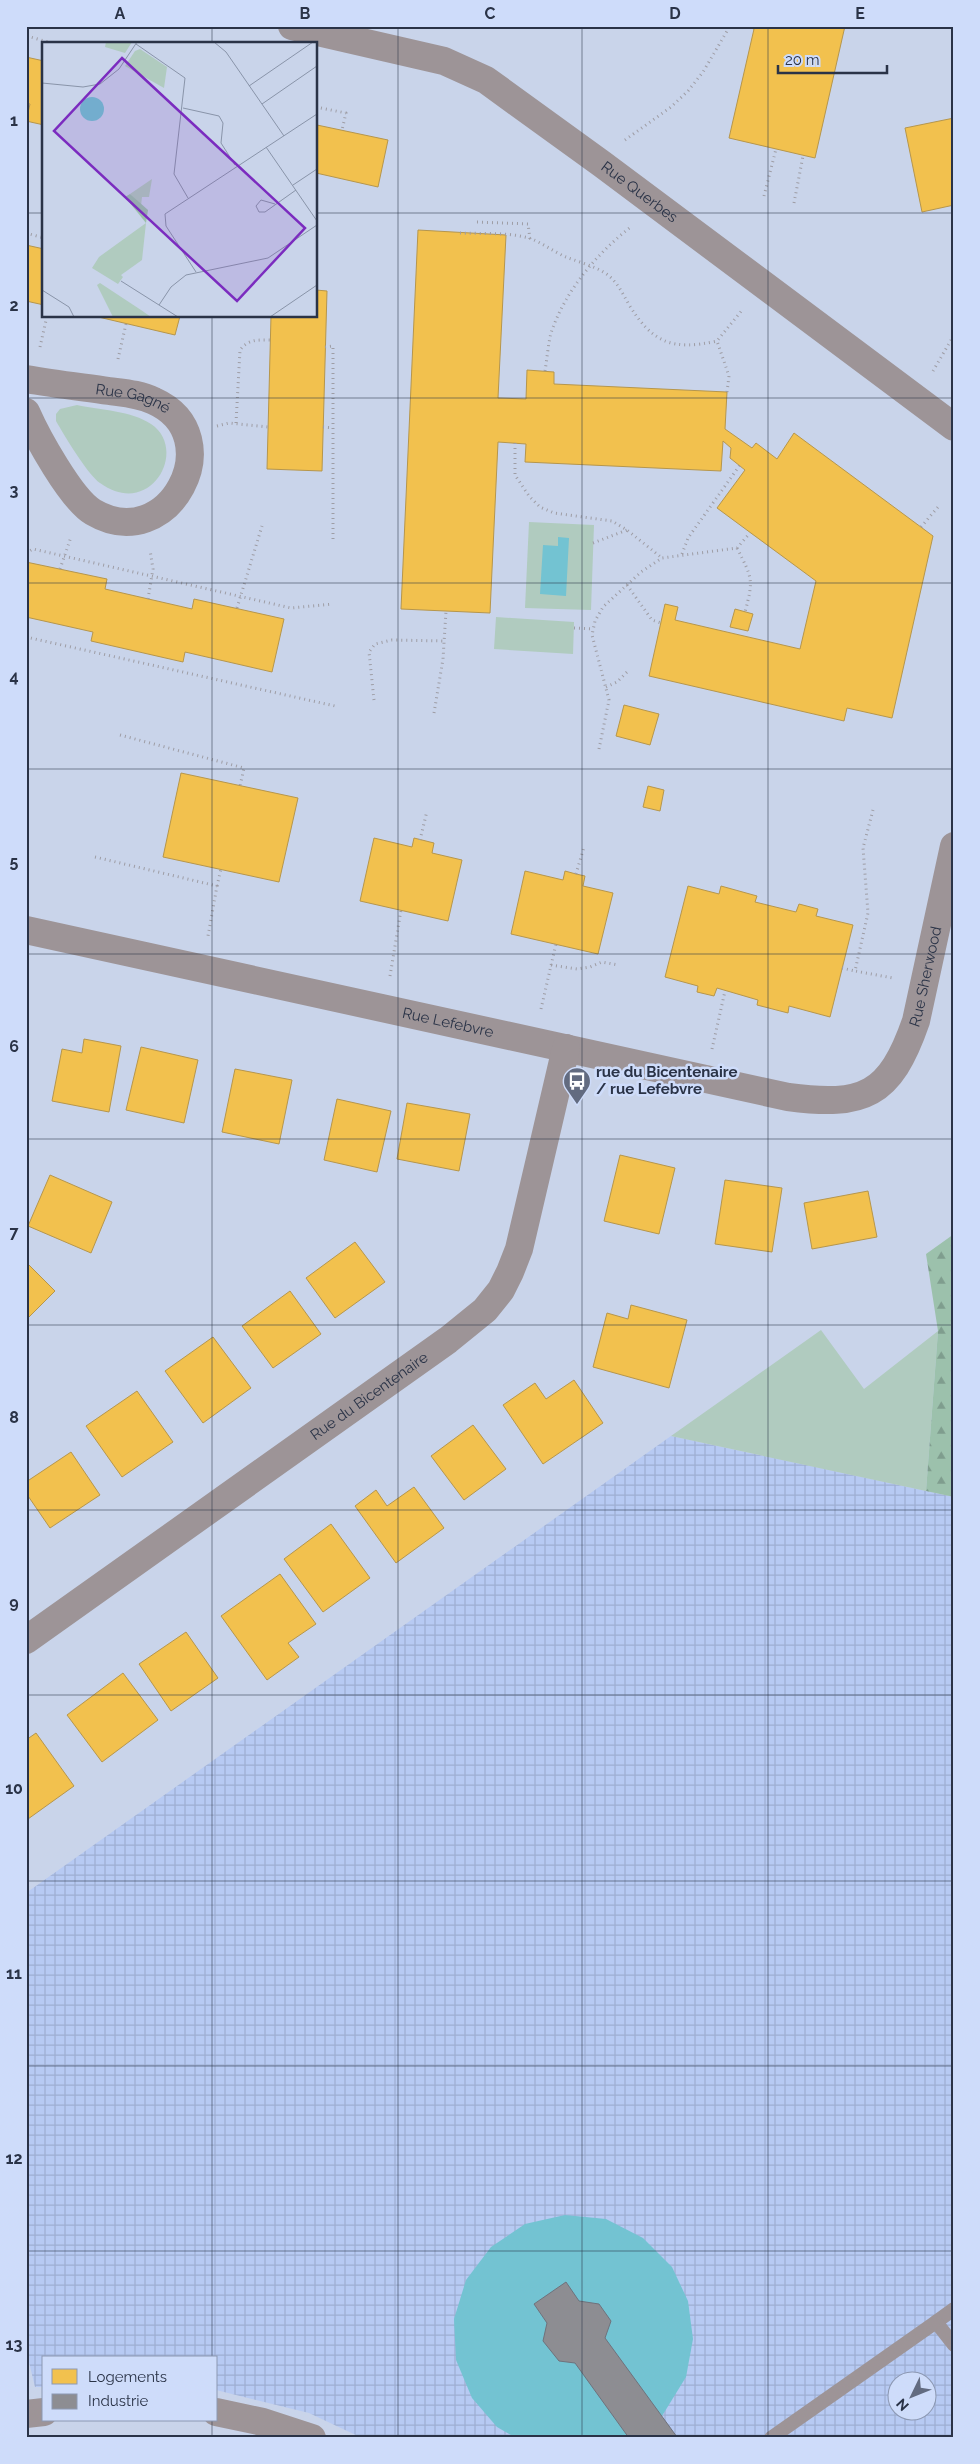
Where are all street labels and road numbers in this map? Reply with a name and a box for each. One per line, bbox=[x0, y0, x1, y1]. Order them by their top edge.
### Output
street label: Rue Querbes bbox=[598, 158, 681, 226]
street label: Rue Gagné bbox=[94, 380, 174, 417]
street label: Rue Sherwood bbox=[906, 925, 945, 1029]
street label: Rue Lefebvre bbox=[401, 1004, 495, 1041]
street label: Rue du Bicentenaire bbox=[307, 1348, 432, 1444]

